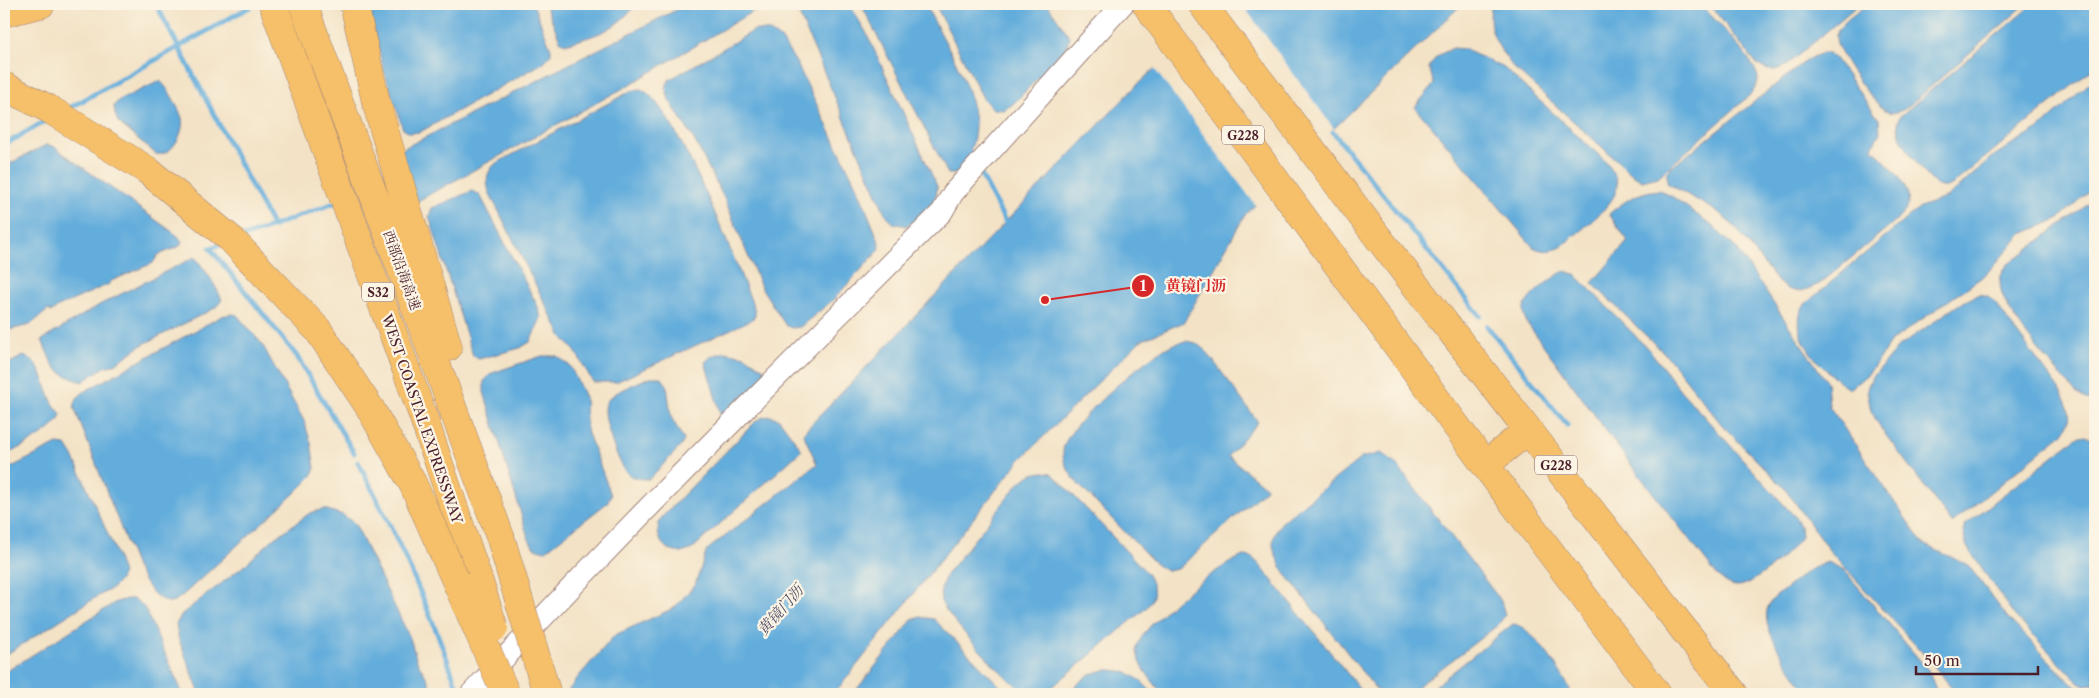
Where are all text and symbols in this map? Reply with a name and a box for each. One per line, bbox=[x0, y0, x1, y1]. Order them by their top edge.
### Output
road number: G228 bbox=[1222, 126, 1264, 144]
street label: 西部沿海高速 bbox=[379, 227, 425, 313]
callout: 黄镜门沥 bbox=[1131, 271, 1236, 301]
text: 1 bbox=[1140, 276, 1147, 295]
text: 黄镜门沥 bbox=[1166, 276, 1226, 295]
road number: S32 bbox=[362, 282, 394, 302]
street label: WEST COASTAL EXPRESSWAY bbox=[377, 311, 467, 527]
road number: G228 bbox=[1535, 456, 1577, 474]
water label: 黄镜门沥 bbox=[753, 579, 809, 639]
scale bar bbox=[1916, 643, 2039, 675]
text: 50 m bbox=[1924, 651, 1960, 670]

